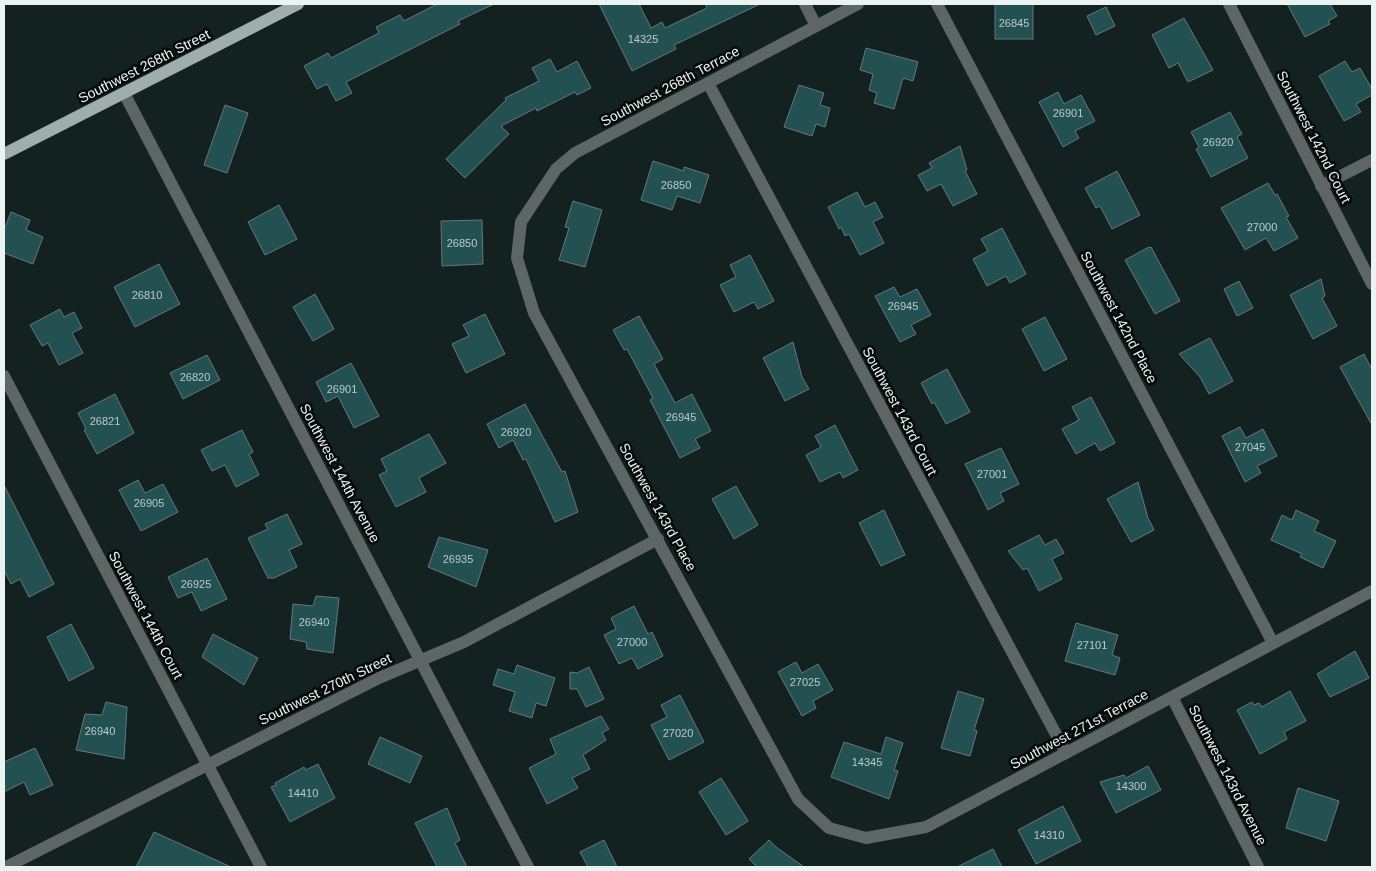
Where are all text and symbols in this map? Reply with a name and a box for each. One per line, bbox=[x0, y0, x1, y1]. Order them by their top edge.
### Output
house number: 26845 bbox=[999, 17, 1029, 29]
street label: Southwest 268th Street bbox=[76, 26, 213, 106]
house number: 14325 bbox=[628, 33, 658, 45]
street label: Southwest 268th Terrace bbox=[598, 43, 742, 129]
street label: Southwest 142nd Court bbox=[1274, 68, 1354, 206]
house number: 26901 bbox=[1053, 107, 1083, 119]
house number: 26920 bbox=[1203, 136, 1233, 148]
house number: 26850 bbox=[661, 179, 691, 191]
house number: 27000 bbox=[1247, 221, 1277, 233]
house number: 26850 bbox=[447, 237, 477, 249]
street label: Southwest 142nd Place bbox=[1077, 248, 1161, 386]
house number: 26810 bbox=[132, 289, 162, 301]
house number: 26945 bbox=[888, 300, 918, 312]
street label: Southwest 143rd Court bbox=[859, 344, 941, 478]
house number: 26820 bbox=[180, 371, 210, 383]
house number: 26901 bbox=[327, 383, 357, 395]
street label: Southwest 144th Avenue bbox=[297, 401, 383, 545]
house number: 26945 bbox=[666, 411, 696, 423]
house number: 26821 bbox=[90, 415, 120, 427]
house number: 26920 bbox=[501, 426, 531, 438]
street label: Southwest 143rd Place bbox=[616, 440, 700, 574]
house number: 27045 bbox=[1235, 441, 1265, 453]
house number: 27001 bbox=[977, 468, 1007, 480]
house number: 26905 bbox=[134, 497, 164, 509]
street label: Southwest 144th Court bbox=[106, 548, 187, 682]
house number: 26935 bbox=[443, 553, 473, 565]
house number: 26925 bbox=[181, 578, 211, 590]
house number: 26940 bbox=[299, 616, 329, 628]
house number: 27000 bbox=[617, 636, 647, 648]
house number: 27101 bbox=[1077, 639, 1107, 651]
street label: Southwest 270th Street bbox=[256, 650, 394, 728]
house number: 27025 bbox=[790, 676, 820, 688]
street label: Southwest 271st Terrace bbox=[1007, 686, 1151, 772]
street label: Southwest 143rd Avenue bbox=[1186, 702, 1271, 848]
house number: 26940 bbox=[85, 725, 115, 737]
house number: 27020 bbox=[663, 727, 693, 739]
house number: 14345 bbox=[852, 756, 882, 768]
house number: 14300 bbox=[1116, 780, 1146, 792]
house number: 14410 bbox=[288, 787, 318, 799]
house number: 14310 bbox=[1034, 829, 1064, 841]

